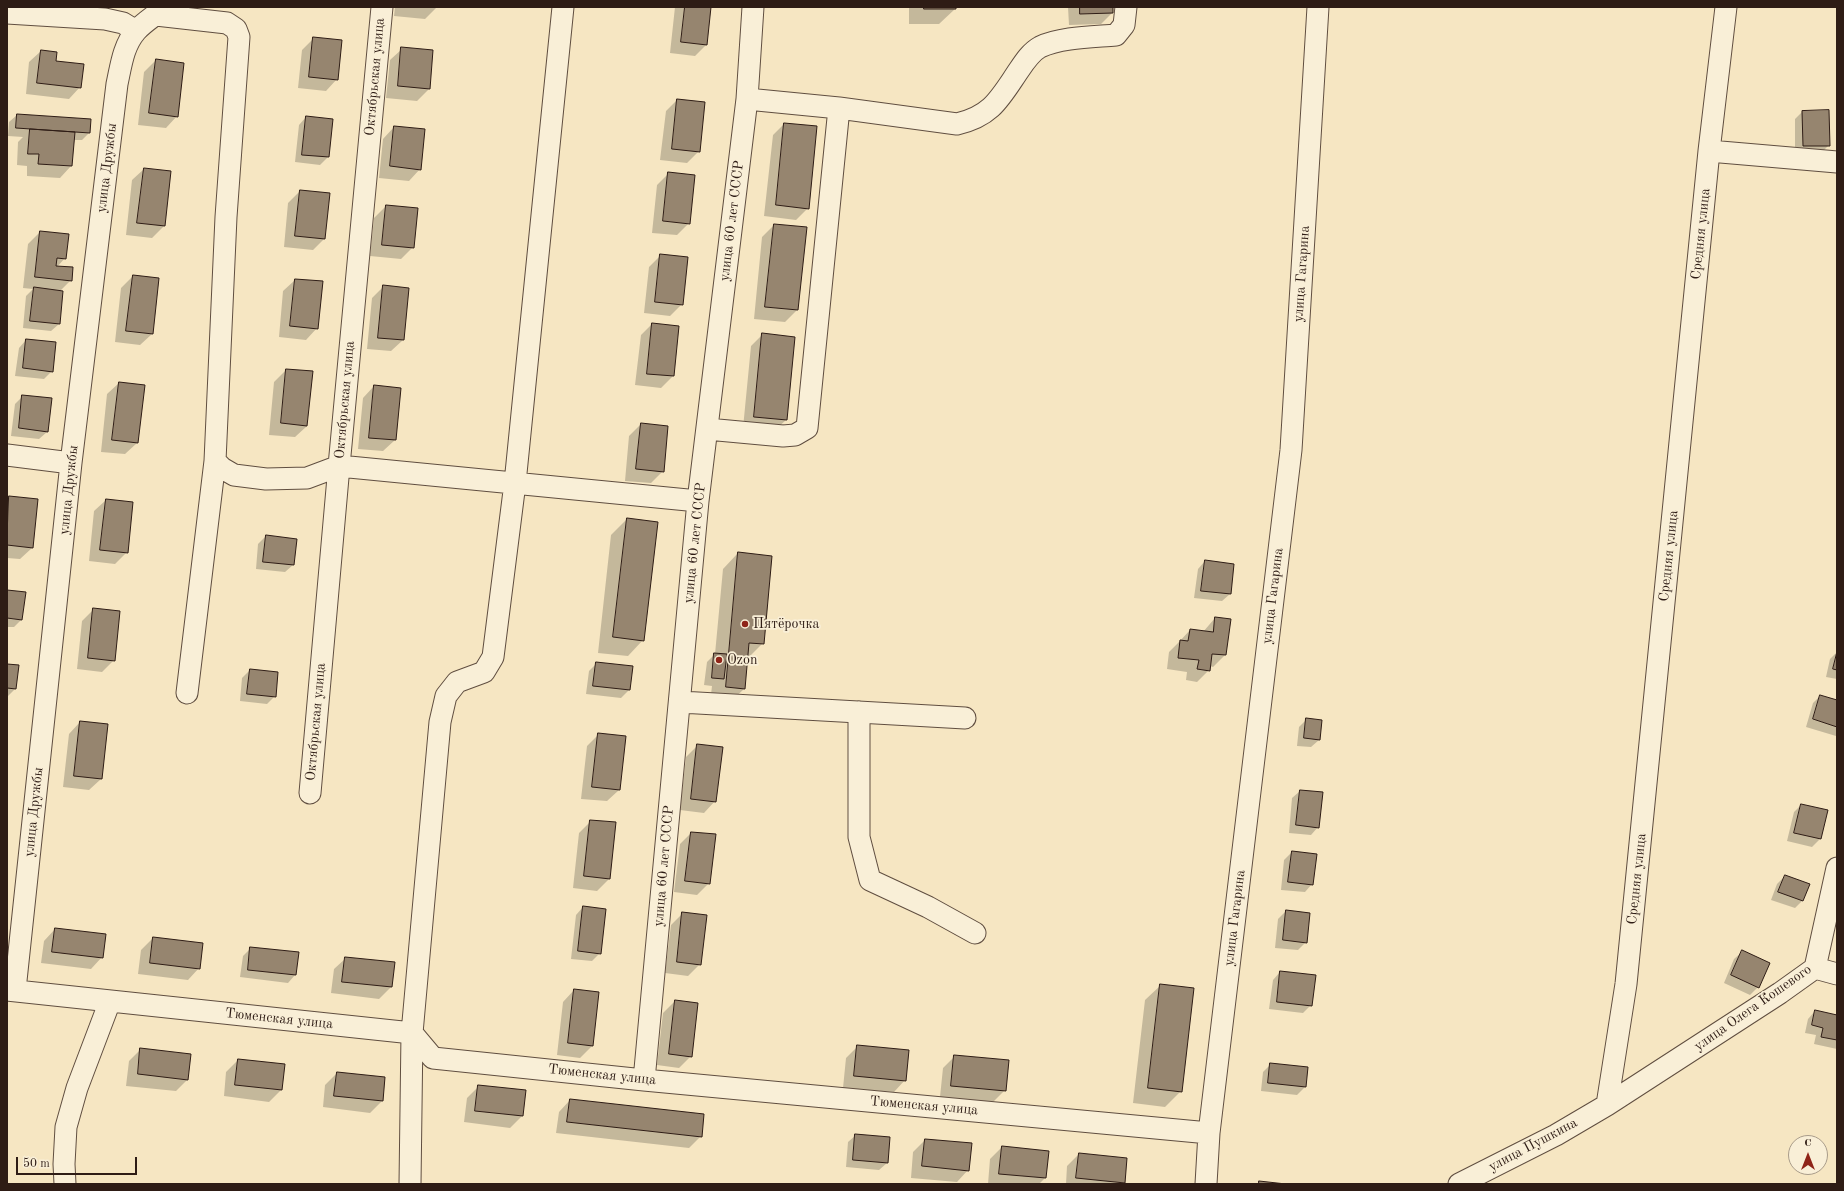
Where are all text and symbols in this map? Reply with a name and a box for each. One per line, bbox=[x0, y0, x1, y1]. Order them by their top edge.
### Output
street label: Октябрьская улица bbox=[361, 17, 389, 137]
street label: улица Дружбы bbox=[93, 122, 121, 214]
street label: улица 60 лет СССР bbox=[716, 160, 748, 282]
street label: Средняя улица bbox=[1688, 187, 1714, 281]
street label: улица Гагарина bbox=[1290, 225, 1314, 323]
street label: Октябрьская улица bbox=[331, 340, 359, 460]
street label: улица Дружбы bbox=[56, 444, 82, 536]
street label: улица 60 лет СССР bbox=[680, 482, 710, 604]
street label: Средняя улица bbox=[1656, 509, 1682, 603]
street label: улица Гагарина bbox=[1259, 547, 1287, 645]
place label: Пятёрочка bbox=[753, 616, 819, 632]
marker: Пятёрочка bbox=[740, 619, 750, 629]
place label: Ozon bbox=[727, 652, 757, 668]
marker: Ozon bbox=[714, 655, 724, 665]
street label: Октябрьская улица bbox=[302, 662, 330, 782]
street label: улица Дружбы bbox=[21, 766, 47, 858]
street label: улица 60 лет СССР bbox=[650, 805, 678, 927]
street label: Средняя улица bbox=[1624, 832, 1650, 926]
street label: улица Гагарина bbox=[1221, 869, 1249, 967]
street label: улица Олега Кошевого bbox=[1691, 961, 1815, 1055]
street label: Тюменская улица bbox=[224, 1005, 334, 1033]
street label: Тюменская улица bbox=[547, 1061, 657, 1089]
street label: Тюменская улица bbox=[869, 1093, 979, 1119]
street label: улица Пушкина bbox=[1486, 1115, 1580, 1175]
north arrow bbox=[1788, 1135, 1828, 1175]
text: С bbox=[1804, 1138, 1812, 1149]
scale bar bbox=[18, 1149, 139, 1175]
text: 50 m bbox=[23, 1158, 50, 1170]

